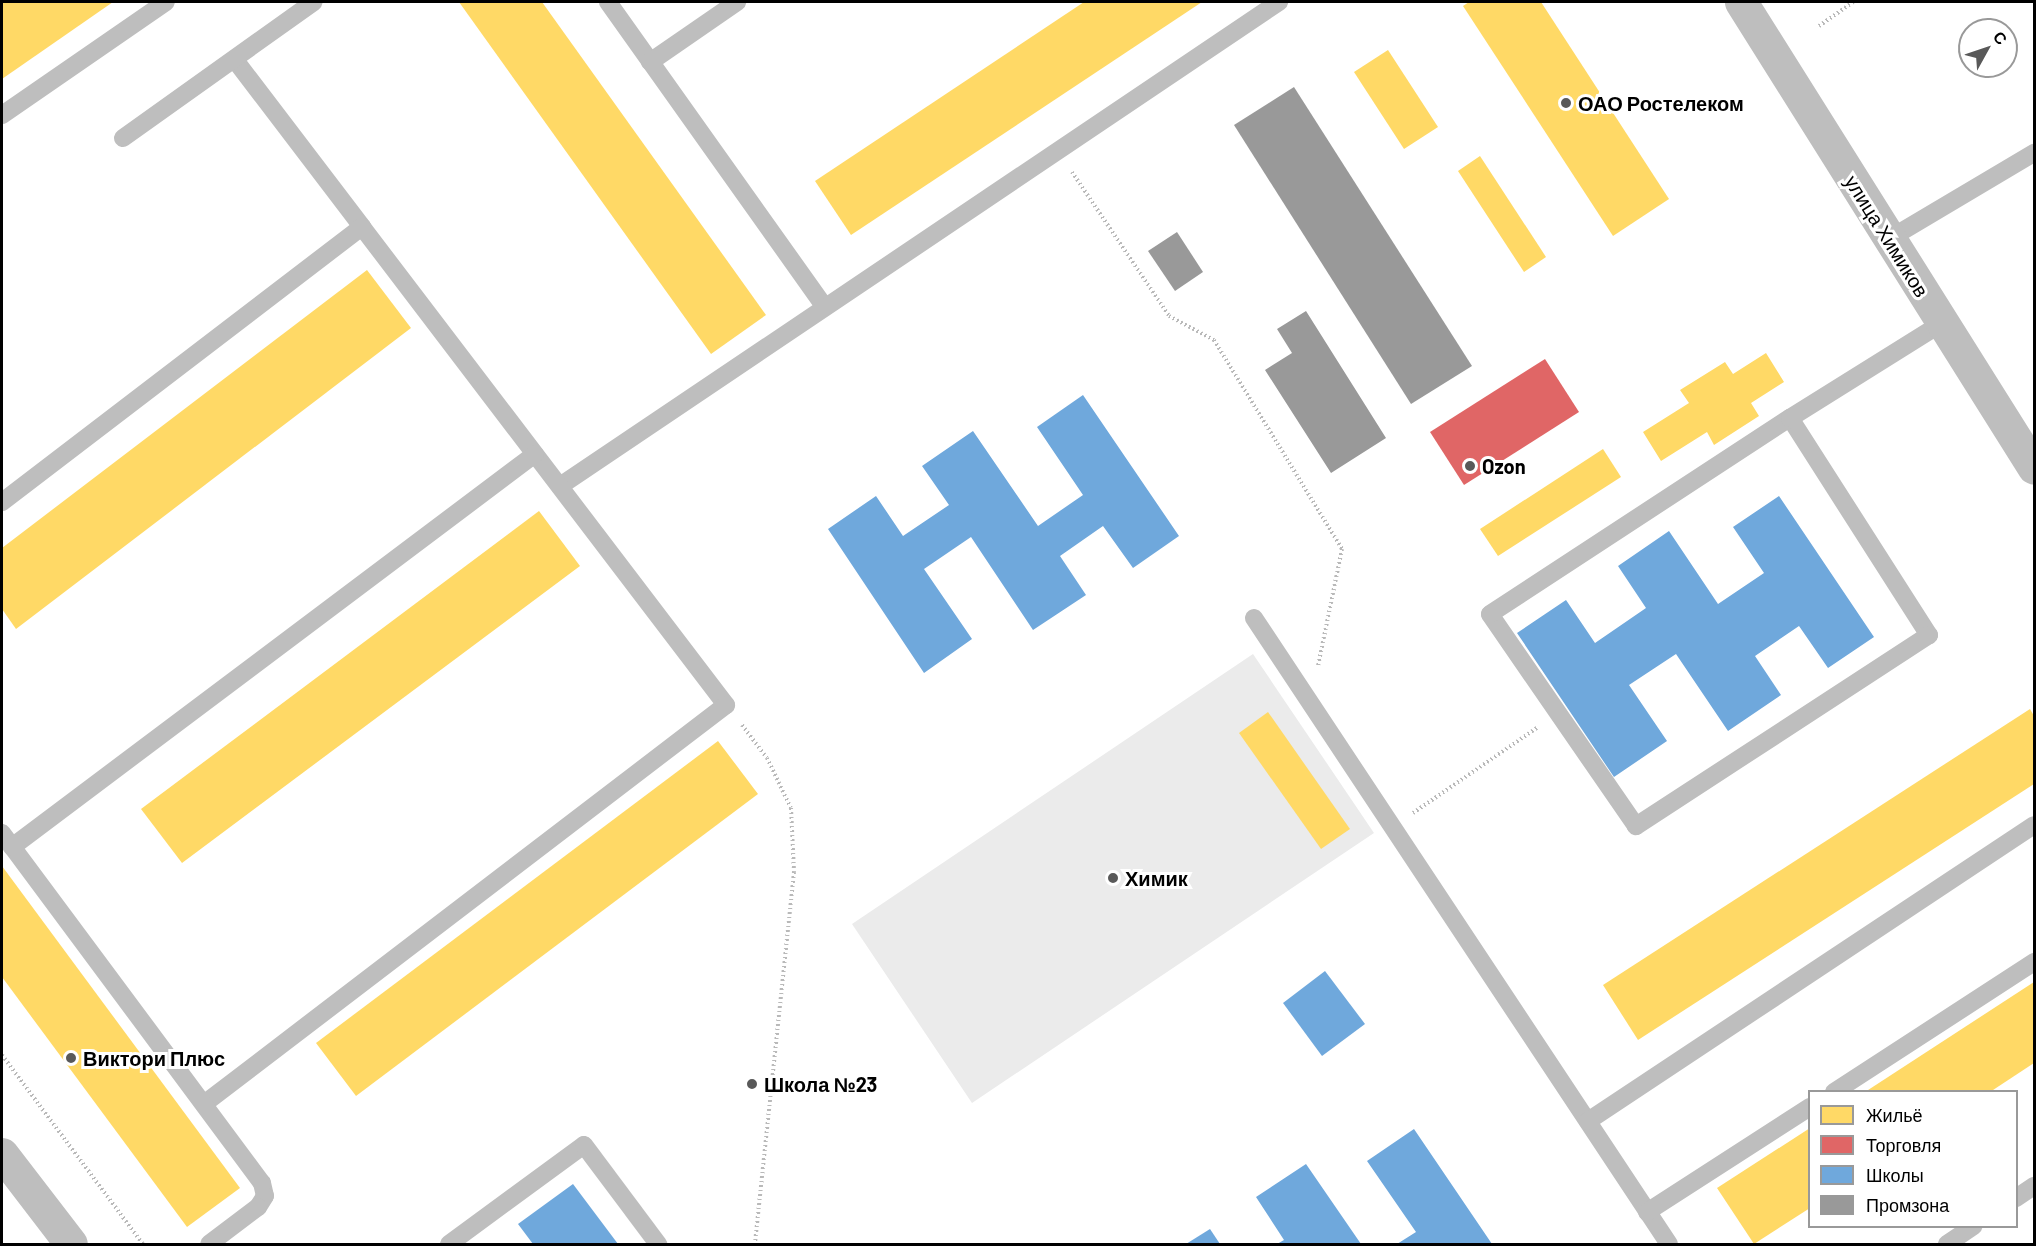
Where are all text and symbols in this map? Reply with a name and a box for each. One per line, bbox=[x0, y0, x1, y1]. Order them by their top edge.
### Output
north arrow bbox=[1958, 18, 2018, 78]
text: С bbox=[1990, 27, 2012, 48]
place label: ОАО Ростелеком bbox=[1578, 91, 1744, 115]
marker: ОАО Ростелеком bbox=[1559, 96, 1573, 110]
street label: улица Химиков bbox=[1840, 171, 1934, 301]
place label: Ozon bbox=[1482, 454, 1526, 478]
marker: Ozon bbox=[1463, 459, 1477, 473]
place label: Химик bbox=[1125, 866, 1188, 890]
marker: Химик bbox=[1106, 871, 1120, 885]
place label: Виктори Плюс bbox=[83, 1046, 225, 1070]
marker: Виктори Плюс bbox=[64, 1051, 78, 1065]
place label: Школа №23 bbox=[764, 1072, 877, 1096]
marker: Школа №23 bbox=[745, 1077, 759, 1091]
legend bbox=[1808, 1090, 2018, 1228]
text: Жильё bbox=[1866, 1104, 1923, 1126]
text: Торговля bbox=[1866, 1134, 1941, 1156]
text: Школы bbox=[1866, 1164, 1924, 1186]
text: Промзона bbox=[1866, 1194, 1949, 1216]

